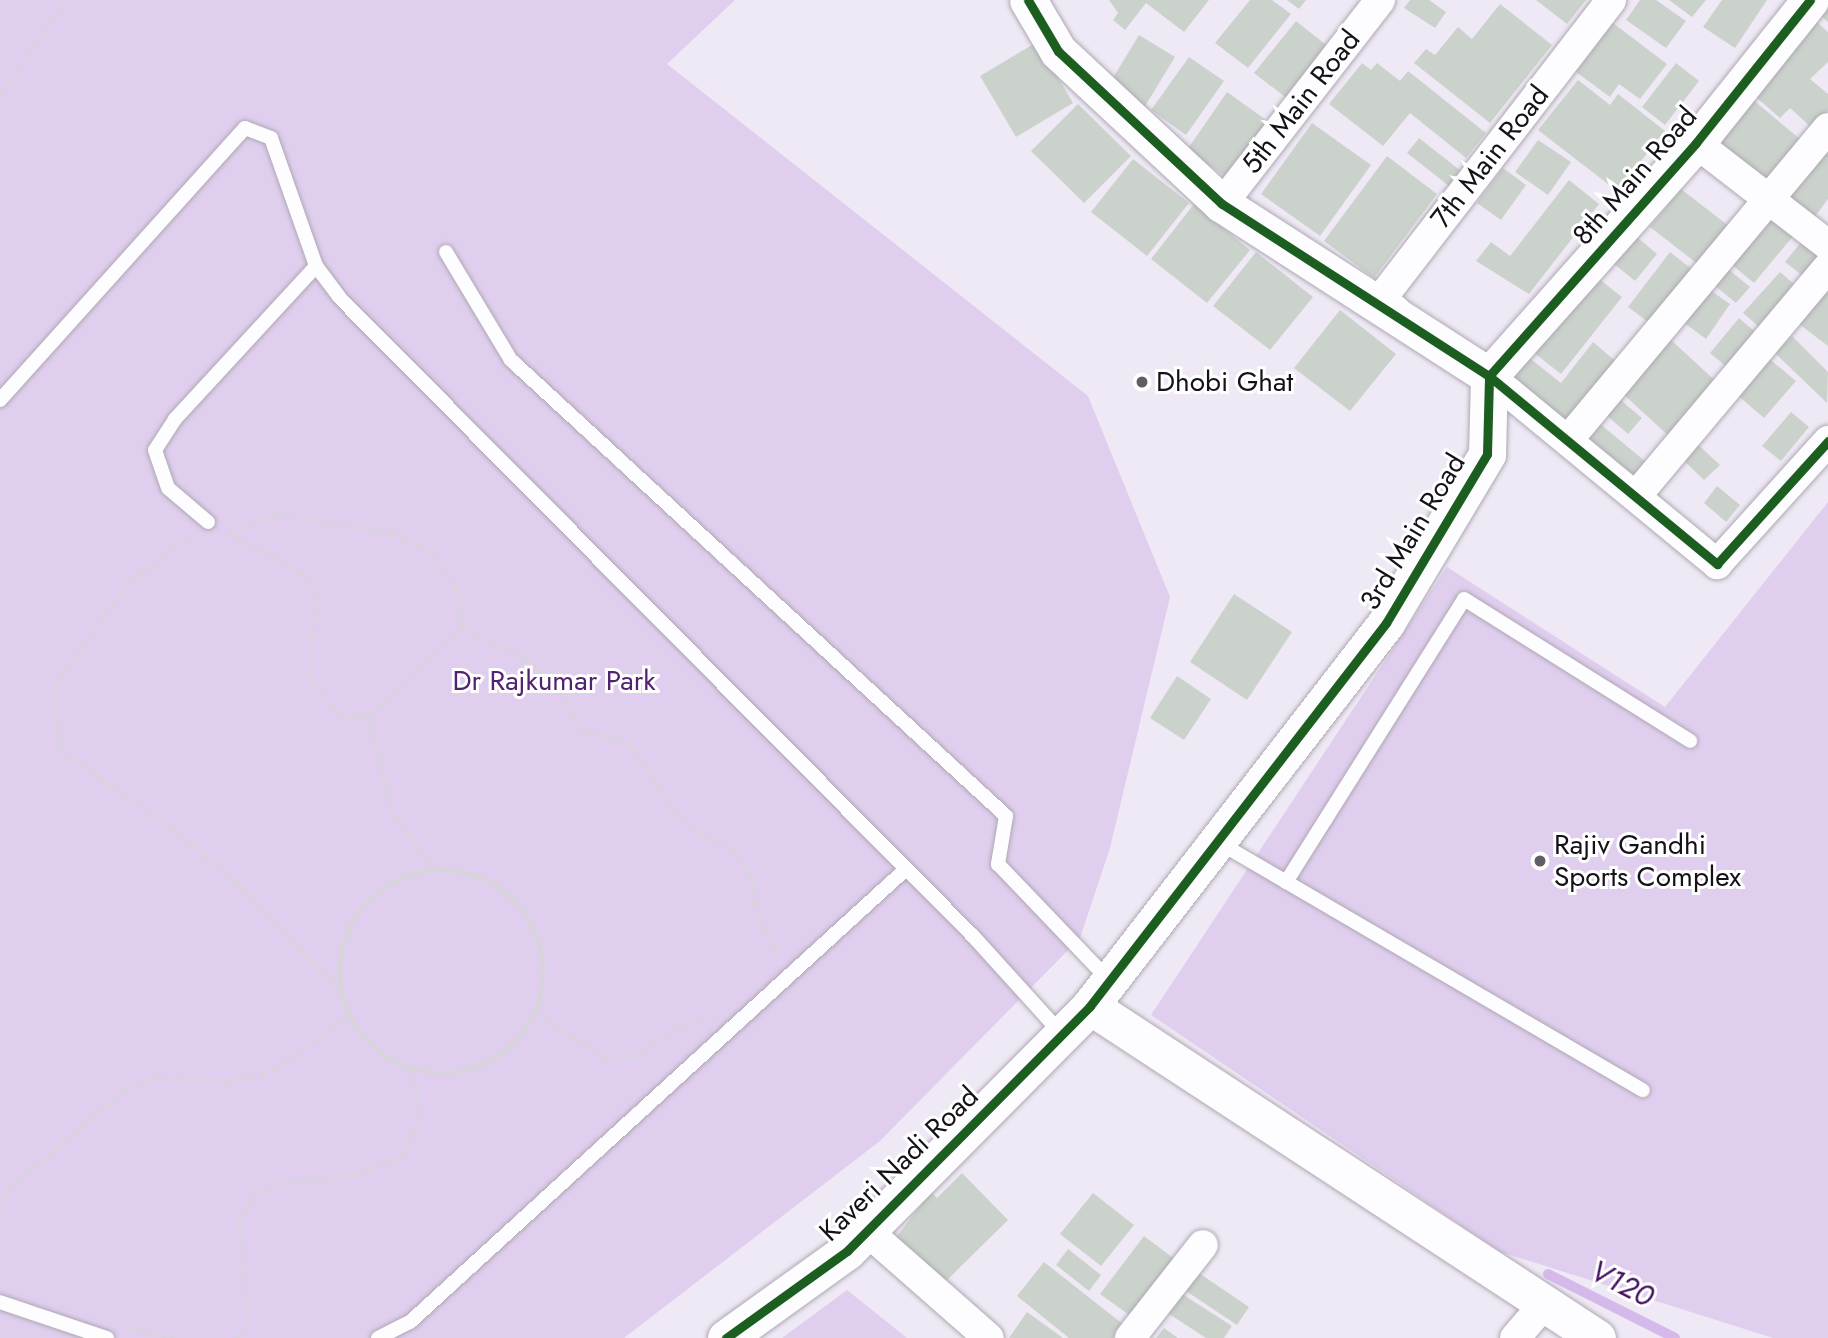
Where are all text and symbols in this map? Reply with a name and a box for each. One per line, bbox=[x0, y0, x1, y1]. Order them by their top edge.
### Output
street label: 5th Main Road bbox=[1235, 24, 1367, 180]
street label: 7th Main Road bbox=[1424, 79, 1556, 235]
street label: 8th Main Road bbox=[1566, 100, 1704, 252]
place label: Dhobi Ghat bbox=[1156, 365, 1293, 399]
marker: Dhobi Ghat bbox=[1134, 374, 1150, 390]
street label: 3rd Main Road bbox=[1353, 448, 1473, 616]
park label: Dr Rajkumar Park bbox=[452, 664, 656, 698]
place label: Rajiv Gandhi Sports Complex bbox=[1554, 828, 1741, 894]
marker: Rajiv Gandhi Sports Complex bbox=[1532, 853, 1548, 869]
street label: Kaveri Nadi Road bbox=[813, 1080, 985, 1248]
water label: V120 bbox=[1584, 1253, 1660, 1315]

